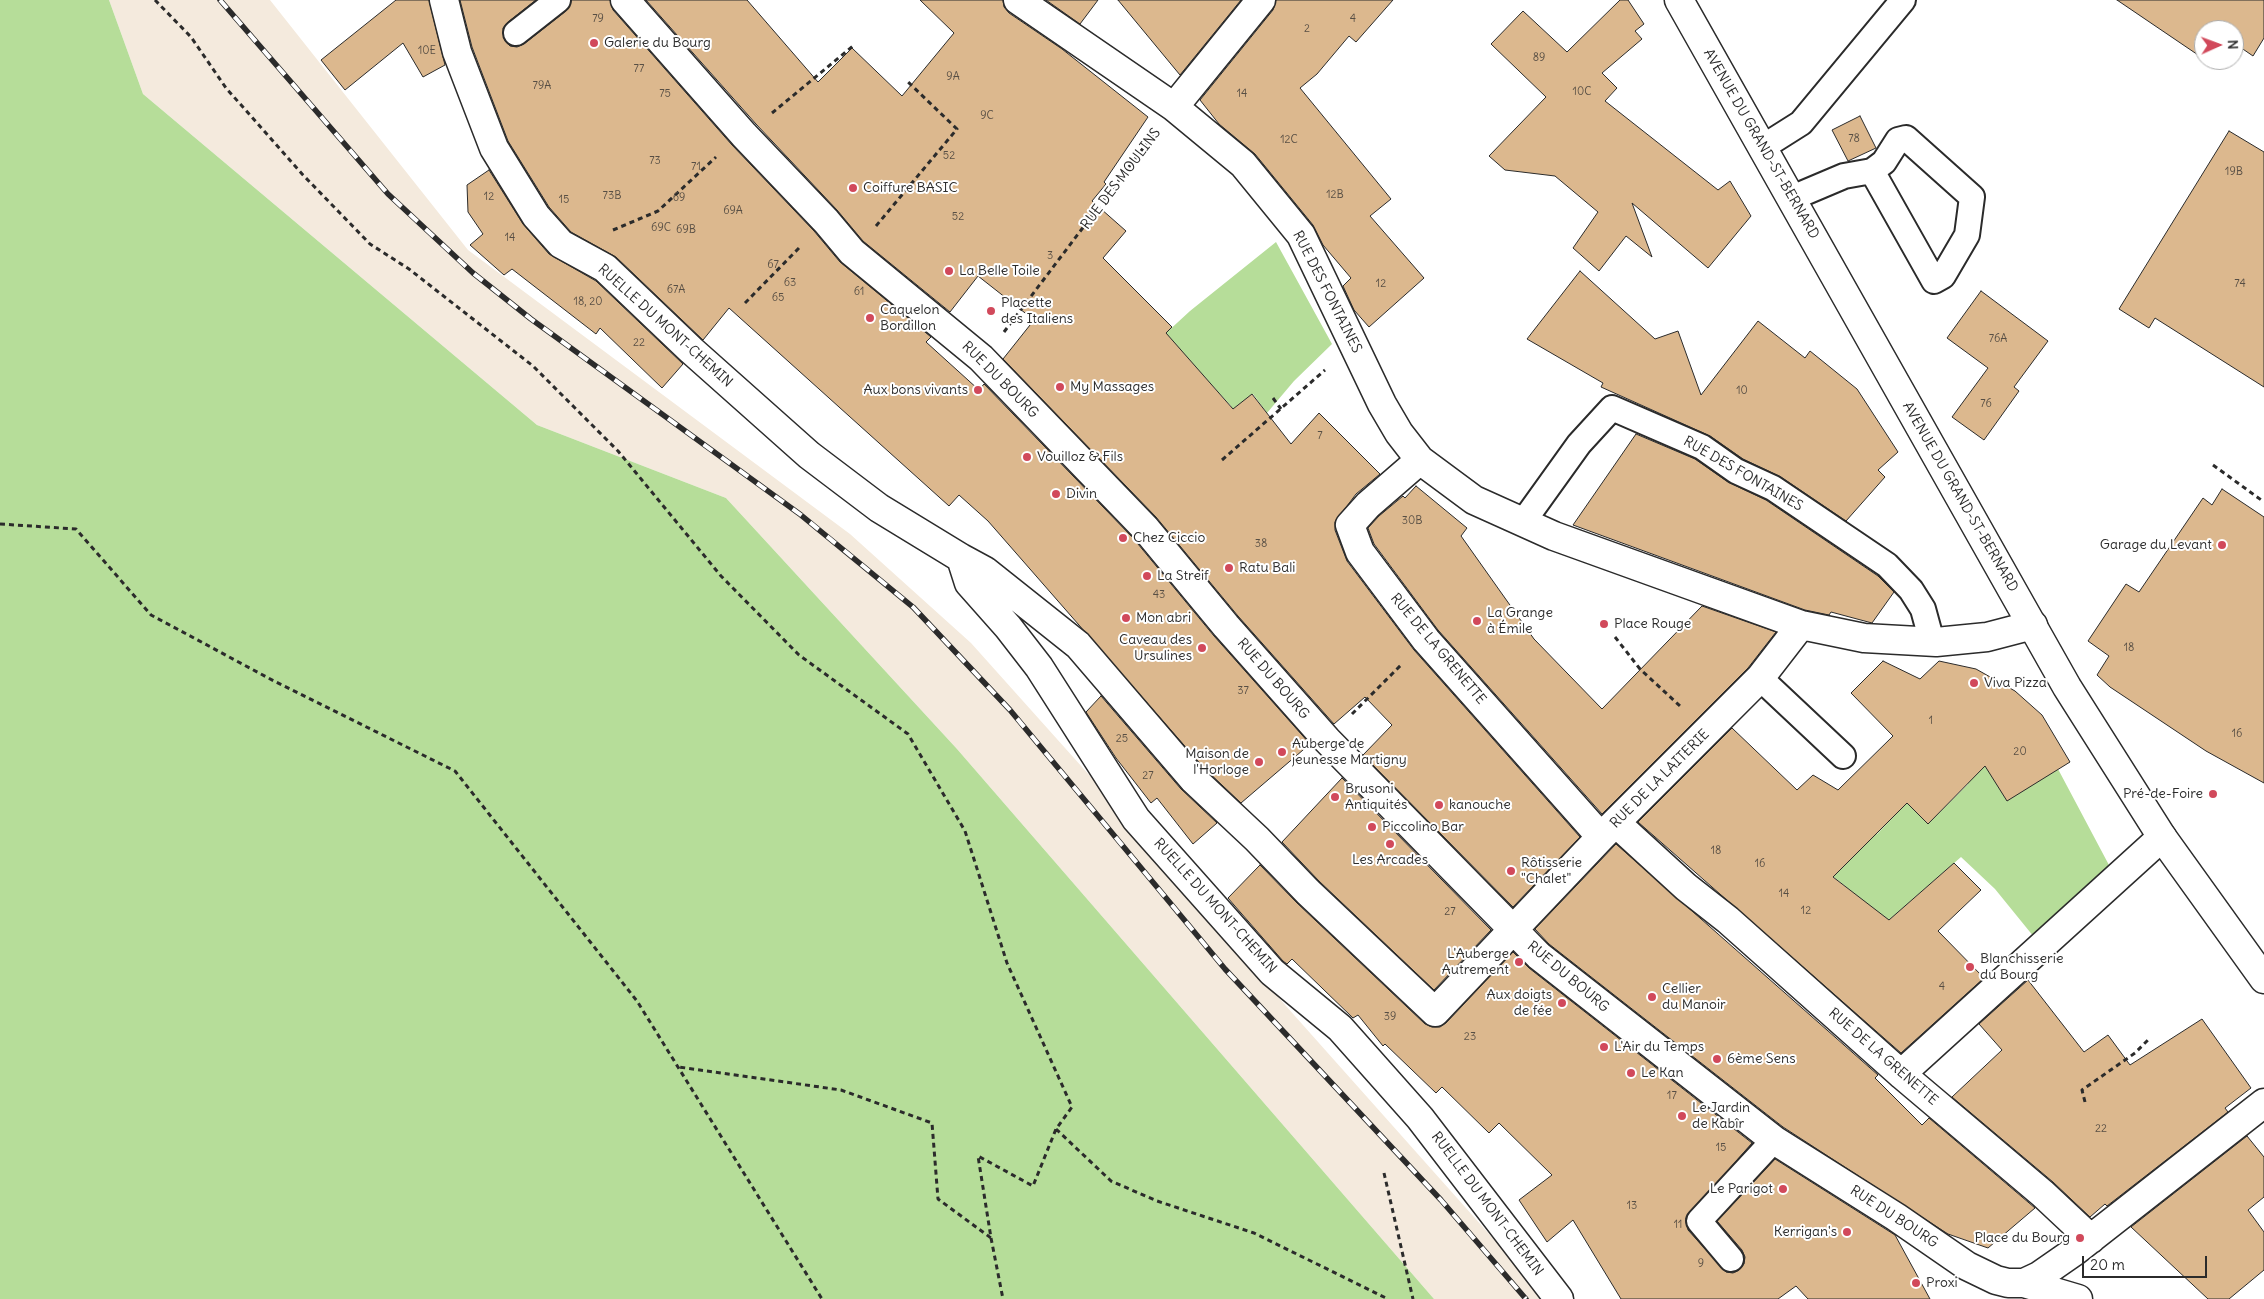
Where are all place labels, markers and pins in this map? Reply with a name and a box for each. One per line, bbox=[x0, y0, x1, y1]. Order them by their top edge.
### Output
place label: Galerie du Bourg bbox=[604, 35, 711, 51]
marker: Galerie du Bourg bbox=[588, 37, 600, 49]
place label: Coiffure BASIC bbox=[863, 180, 958, 196]
marker: Coiffure BASIC bbox=[847, 182, 859, 194]
place label: La Belle Toile bbox=[959, 263, 1040, 279]
marker: La Belle Toile bbox=[943, 265, 955, 277]
place label: Placette des Italiens bbox=[1001, 295, 1073, 328]
place label: Caquelon Bordillon bbox=[880, 302, 940, 334]
marker: Placette des Italiens bbox=[985, 305, 997, 317]
marker: Caquelon Bordillon bbox=[864, 312, 876, 324]
place label: My Massages bbox=[1070, 379, 1154, 395]
marker: My Massages bbox=[1054, 381, 1066, 393]
place label: Aux bons vivants bbox=[864, 382, 968, 398]
marker: Aux bons vivants bbox=[972, 384, 984, 396]
place label: Vouilloz & Fils bbox=[1037, 449, 1123, 465]
marker: Vouilloz & Fils bbox=[1021, 451, 1033, 463]
place label: Divin bbox=[1066, 486, 1097, 502]
marker: Divin bbox=[1050, 488, 1062, 500]
place label: Chez Ciccio bbox=[1133, 530, 1205, 546]
marker: Chez Ciccio bbox=[1117, 532, 1129, 544]
place label: Garage du Levant bbox=[2100, 537, 2212, 553]
marker: Garage du Levant bbox=[2216, 539, 2228, 551]
place label: Ratu Bali bbox=[1239, 560, 1295, 576]
marker: Ratu Bali bbox=[1223, 562, 1235, 574]
place label: La Streif bbox=[1157, 568, 1209, 584]
marker: La Streif bbox=[1141, 570, 1153, 582]
place label: La Grange à Émile bbox=[1487, 605, 1553, 638]
place label: Mon abri bbox=[1136, 610, 1191, 626]
marker: Mon abri bbox=[1120, 612, 1132, 624]
marker: La Grange à Émile bbox=[1471, 615, 1483, 627]
place label: Place Rouge bbox=[1614, 616, 1691, 632]
marker: Place Rouge bbox=[1598, 618, 1610, 630]
place label: Caveau des Ursulines bbox=[1119, 632, 1192, 664]
marker: Caveau des Ursulines bbox=[1196, 642, 1208, 654]
place label: Viva Pizza bbox=[1984, 675, 2047, 691]
marker: Viva Pizza bbox=[1968, 677, 1980, 689]
place label: Auberge de jeunesse Martigny bbox=[1292, 736, 1407, 769]
place label: Maison de l'Horloge bbox=[1185, 746, 1249, 779]
marker: Auberge de jeunesse Martigny bbox=[1276, 746, 1288, 758]
marker: Maison de l'Horloge bbox=[1253, 756, 1265, 768]
place label: Brusoni Antiquités bbox=[1345, 781, 1407, 814]
place label: Pré-de-Foire bbox=[2123, 786, 2203, 802]
marker: Pré-de-Foire bbox=[2207, 788, 2219, 800]
marker: Brusoni Antiquités bbox=[1329, 791, 1341, 803]
place label: kanouche bbox=[1449, 797, 1511, 813]
marker: kanouche bbox=[1433, 799, 1445, 811]
place label: Piccolino Bar bbox=[1382, 819, 1464, 835]
marker: Piccolino Bar bbox=[1366, 821, 1378, 833]
marker: Les Arcades bbox=[1384, 838, 1396, 850]
place label: Les Arcades bbox=[1352, 852, 1428, 868]
place label: Rôtisserie "Chalet" bbox=[1521, 855, 1582, 888]
marker: Rôtisserie "Chalet" bbox=[1505, 865, 1517, 877]
place label: L'Auberge Autrement bbox=[1442, 946, 1509, 979]
place label: Blanchisserie du Bourg bbox=[1980, 951, 2063, 984]
marker: L'Auberge Autrement bbox=[1513, 956, 1525, 968]
marker: Blanchisserie du Bourg bbox=[1964, 961, 1976, 973]
place label: Cellier du Manoir bbox=[1662, 981, 1726, 1014]
place label: Aux doigts de fée bbox=[1486, 987, 1552, 1020]
marker: Cellier du Manoir bbox=[1646, 991, 1658, 1003]
marker: Aux doigts de fée bbox=[1556, 997, 1568, 1009]
place label: L'Air du Temps bbox=[1614, 1039, 1704, 1055]
marker: L'Air du Temps bbox=[1598, 1041, 1610, 1053]
place label: 6ème Sens bbox=[1727, 1051, 1796, 1067]
marker: 6ème Sens bbox=[1711, 1053, 1723, 1065]
place label: Le Kan bbox=[1641, 1065, 1684, 1081]
marker: Le Kan bbox=[1625, 1067, 1637, 1079]
place label: Le Jardin de Kabîr bbox=[1692, 1100, 1750, 1132]
marker: Le Jardin de Kabîr bbox=[1676, 1110, 1688, 1122]
place label: Le Parigot bbox=[1710, 1181, 1773, 1197]
marker: Le Parigot bbox=[1777, 1183, 1789, 1195]
place label: Kerrigan's bbox=[1774, 1224, 1837, 1240]
marker: Kerrigan's bbox=[1841, 1226, 1853, 1238]
place label: Place du Bourg bbox=[1974, 1230, 2070, 1246]
marker: Place du Bourg bbox=[2074, 1232, 2086, 1244]
place label: Proxi bbox=[1926, 1275, 1958, 1291]
marker: Proxi bbox=[1910, 1277, 1922, 1289]

